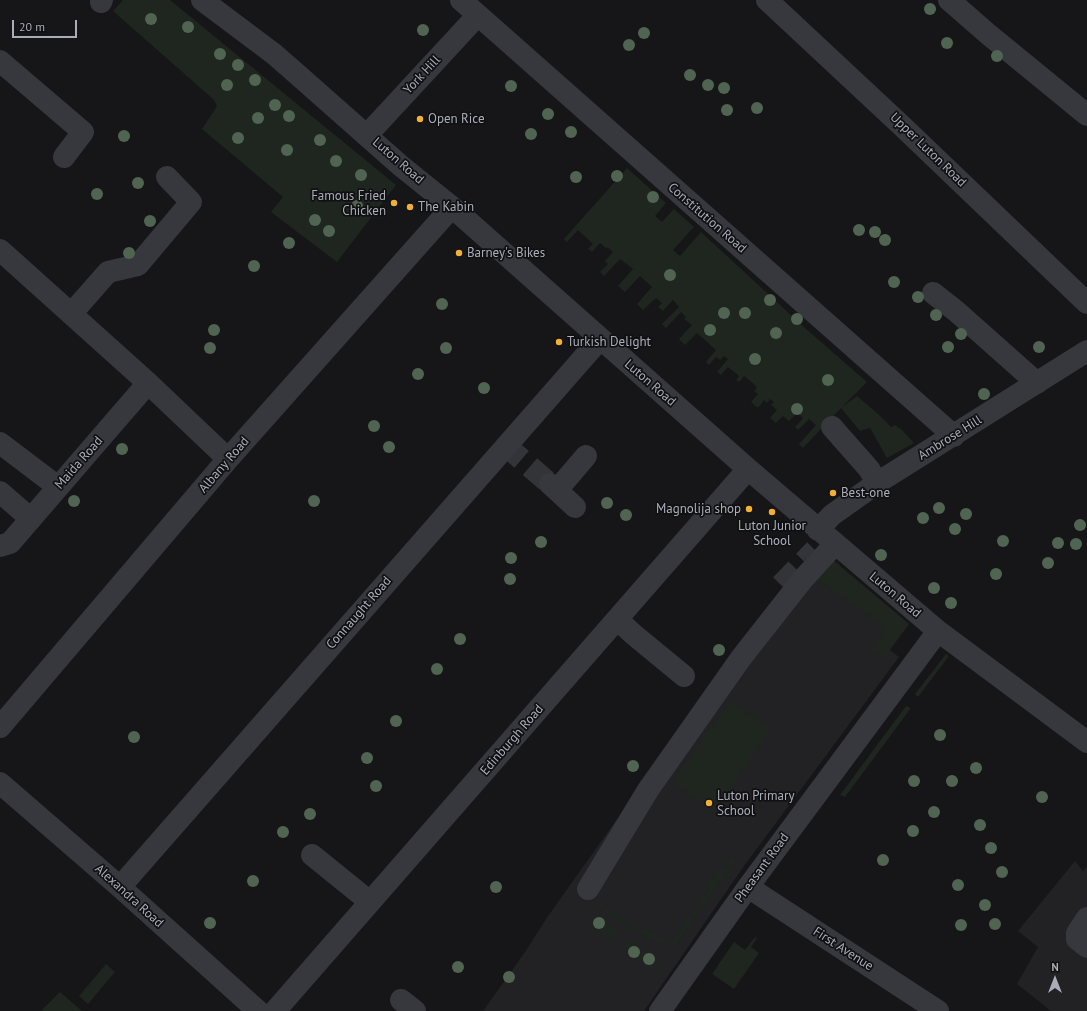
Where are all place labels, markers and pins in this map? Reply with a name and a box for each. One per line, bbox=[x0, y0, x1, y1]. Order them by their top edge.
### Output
place label: Open Rice bbox=[428, 111, 484, 127]
marker: Open Rice bbox=[415, 114, 425, 124]
place label: Famous Fried Chicken bbox=[311, 188, 386, 219]
marker: Famous Fried Chicken bbox=[389, 198, 399, 208]
place label: The Kabin bbox=[418, 199, 474, 215]
marker: The Kabin bbox=[405, 202, 415, 212]
place label: Barney's Bikes bbox=[467, 245, 545, 261]
marker: Barney's Bikes bbox=[454, 248, 464, 258]
place label: Turkish Delight bbox=[567, 334, 651, 350]
marker: Turkish Delight bbox=[554, 337, 564, 347]
place label: Best-one bbox=[841, 485, 890, 501]
marker: Best-one bbox=[828, 488, 838, 498]
place label: Magnolija shop bbox=[656, 501, 741, 517]
marker: Magnolija shop bbox=[744, 504, 754, 514]
marker: Luton Junior School bbox=[767, 507, 777, 517]
place label: Luton Junior School bbox=[738, 518, 806, 549]
place label: Luton Primary School bbox=[717, 788, 794, 819]
marker: Luton Primary School bbox=[704, 798, 714, 808]

